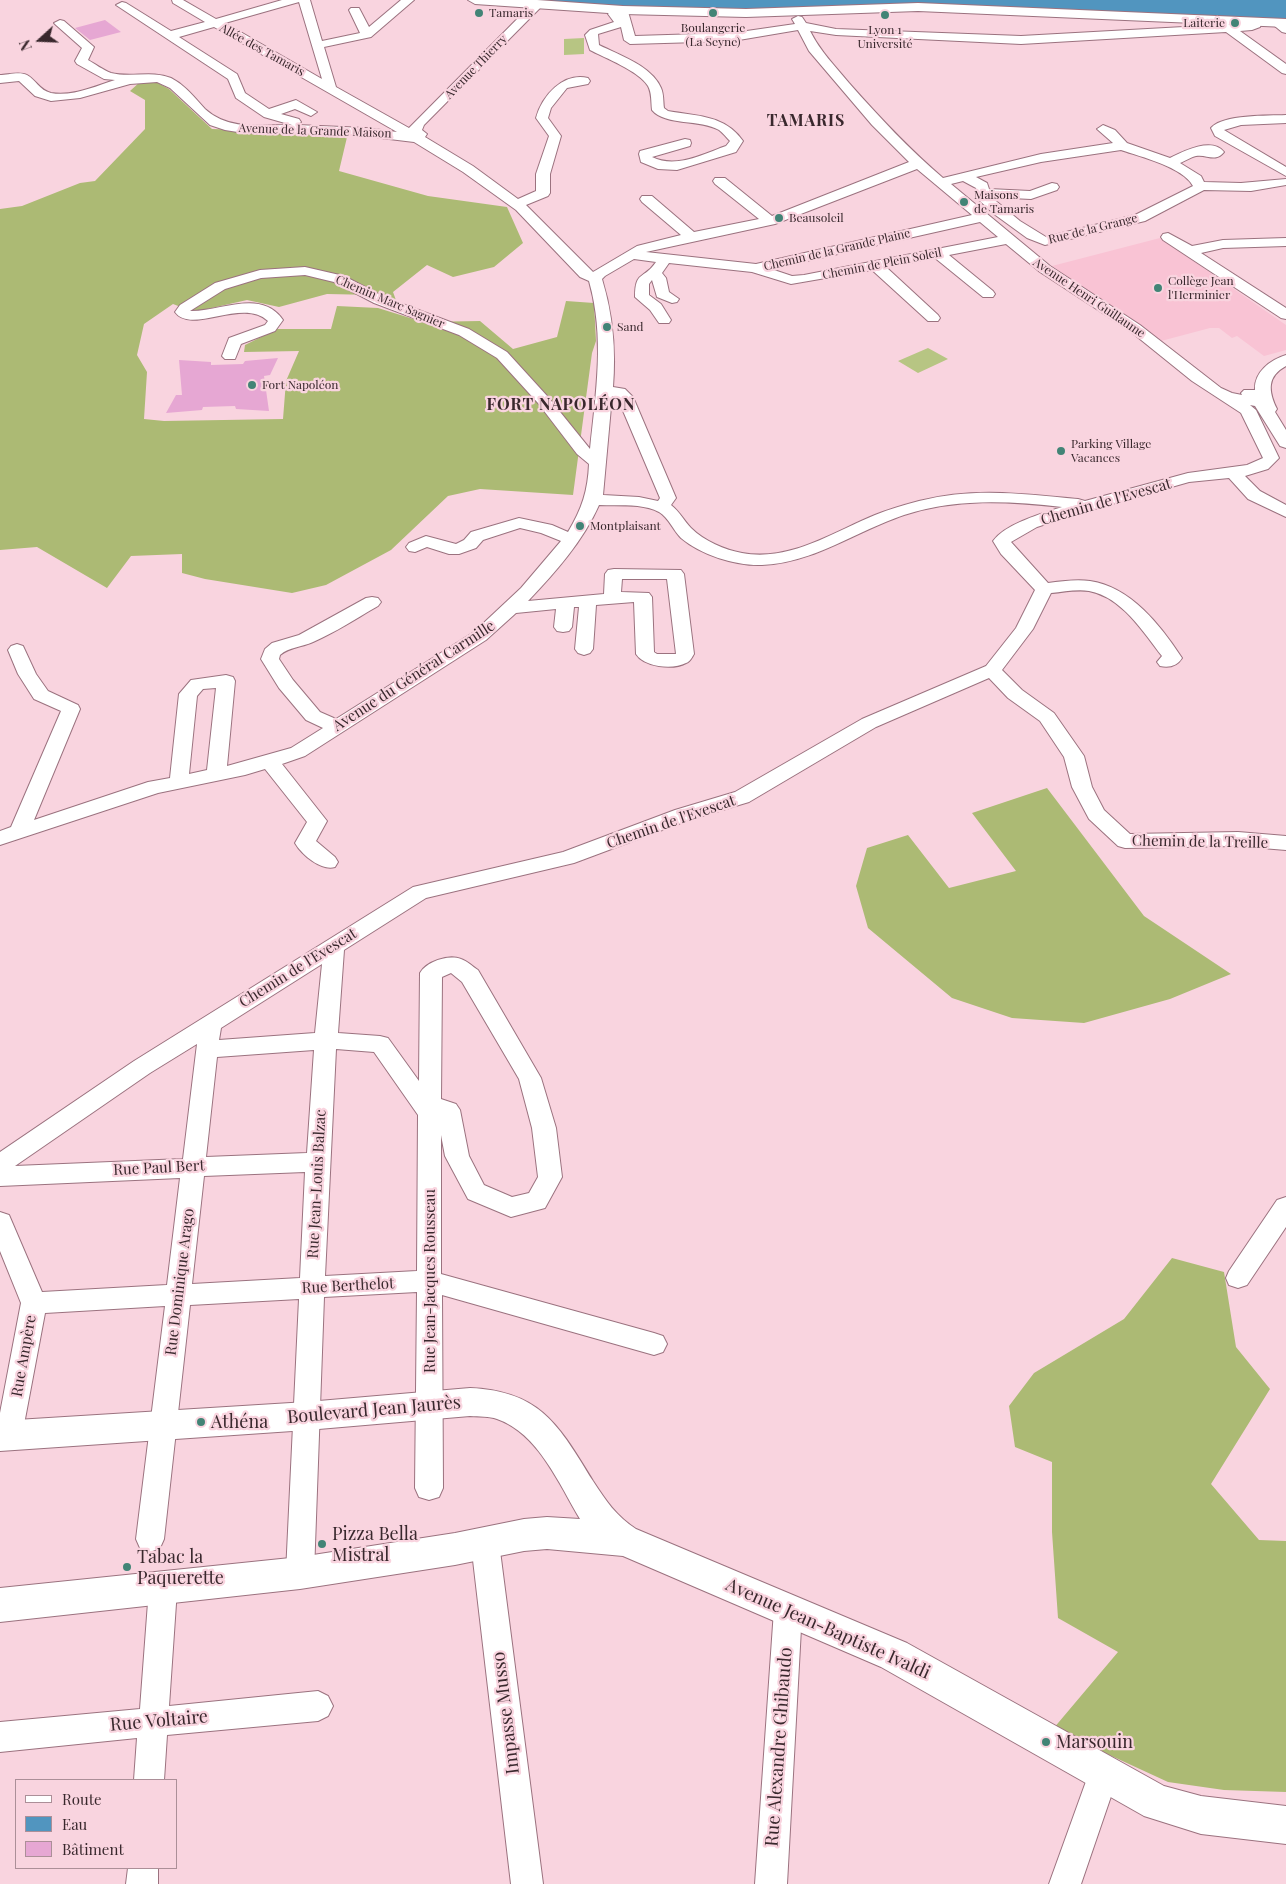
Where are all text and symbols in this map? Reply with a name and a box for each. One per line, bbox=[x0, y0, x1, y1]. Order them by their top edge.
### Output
place label: Tamaris bbox=[489, 6, 533, 20]
marker: Tamaris bbox=[473, 7, 485, 19]
marker: Boulangerie (La Seyne) bbox=[707, 7, 719, 19]
marker: Lyon 1 Université bbox=[879, 9, 891, 21]
north arrow bbox=[15, 15, 65, 65]
place label: Laiterie bbox=[1183, 16, 1225, 30]
marker: Laiterie bbox=[1229, 17, 1241, 29]
street label: Allée des Tamaris bbox=[217, 21, 307, 79]
place label: Boulangerie (La Seyne) bbox=[681, 21, 745, 49]
place label: Lyon 1 Université bbox=[857, 23, 913, 51]
street label: Avenue Thierry bbox=[442, 32, 510, 102]
text: N bbox=[15, 37, 36, 53]
district label: TAMARIS bbox=[766, 111, 846, 131]
street label: Avenue de la Grande Maison bbox=[238, 121, 392, 141]
place label: Maisons de Tamaris bbox=[974, 188, 1034, 216]
marker: Maisons de Tamaris bbox=[958, 196, 970, 208]
place label: Beausoleil bbox=[789, 211, 844, 225]
street label: Rue de la Grange bbox=[1047, 211, 1139, 247]
marker: Beausoleil bbox=[773, 212, 785, 224]
street label: Chemin de la Grande Plaine bbox=[762, 226, 912, 274]
street label: Chemin de Plein Soleil bbox=[821, 245, 943, 283]
street label: Avenue Henri Guillaume bbox=[1030, 255, 1148, 341]
street label: Chemin Marc Sagnier bbox=[333, 273, 447, 331]
place label: Collège Jean l'Herminier bbox=[1168, 274, 1234, 302]
marker: Collège Jean l'Herminier bbox=[1152, 282, 1164, 294]
place label: Sand bbox=[617, 320, 644, 334]
marker: Sand bbox=[601, 321, 613, 333]
place label: Fort Napoléon bbox=[262, 378, 338, 392]
marker: Fort Napoléon bbox=[246, 379, 258, 391]
district label: FORT NAPOLÉON bbox=[485, 395, 637, 415]
place label: Parking Village Vacances bbox=[1071, 437, 1151, 465]
marker: Parking Village Vacances bbox=[1055, 445, 1067, 457]
street label: Chemin de l'Evescat bbox=[1039, 475, 1173, 529]
place label: Montplaisant bbox=[590, 519, 661, 533]
marker: Montplaisant bbox=[574, 520, 586, 532]
street label: Avenue du Général Carmille bbox=[330, 617, 498, 735]
street label: Chemin de l'Evescat bbox=[604, 792, 738, 852]
street label: Chemin de la Treille bbox=[1132, 832, 1268, 852]
street label: Chemin de l'Evescat bbox=[236, 925, 360, 1011]
street label: Rue Jean-Louis Balzac bbox=[304, 1109, 330, 1259]
street label: Rue Paul Bert bbox=[113, 1157, 205, 1179]
street label: Rue Jean-Jacques Rousseau bbox=[421, 1189, 439, 1373]
street label: Rue Dominique Arago bbox=[162, 1207, 198, 1357]
street label: Rue Berthelot bbox=[301, 1275, 395, 1297]
street label: Rue Ampère bbox=[8, 1314, 40, 1398]
street label: Boulevard Jean Jaurès bbox=[286, 1392, 462, 1428]
place label: Athéna bbox=[211, 1411, 268, 1433]
marker: Athéna bbox=[195, 1416, 207, 1428]
place label: Pizza Bella Mistral bbox=[332, 1523, 418, 1566]
marker: Pizza Bella Mistral bbox=[316, 1538, 328, 1550]
place label: Tabac la Paquerette bbox=[137, 1546, 224, 1588]
marker: Tabac la Paquerette bbox=[121, 1561, 133, 1573]
street label: Avenue Jean-Baptiste Ivaldi bbox=[722, 1574, 934, 1684]
street label: Rue Alexandre Ghibaudo bbox=[761, 1647, 797, 1847]
street label: Impasse Musso bbox=[488, 1651, 524, 1775]
street label: Rue Voltaire bbox=[109, 1706, 209, 1736]
place label: Marsouin bbox=[1056, 1731, 1133, 1753]
marker: Marsouin bbox=[1040, 1736, 1052, 1748]
legend bbox=[15, 1779, 178, 1869]
text: Route bbox=[62, 1789, 102, 1809]
text: Eau bbox=[62, 1814, 87, 1834]
text: Bâtiment bbox=[62, 1839, 124, 1859]

